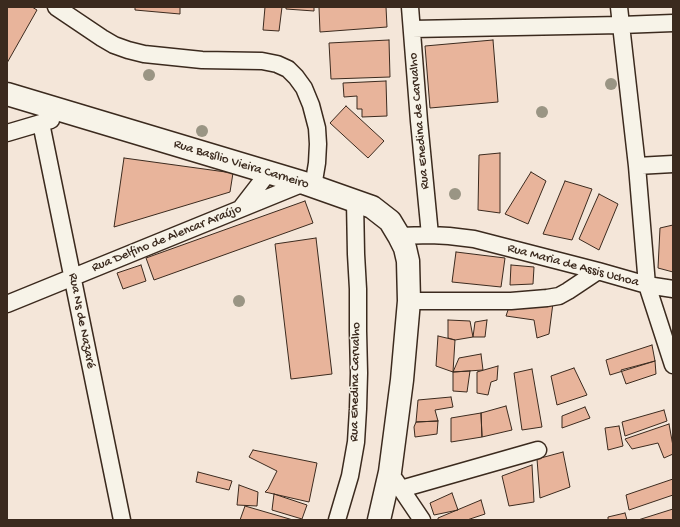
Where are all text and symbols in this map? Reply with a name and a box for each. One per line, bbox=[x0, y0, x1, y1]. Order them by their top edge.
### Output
street label: Rua Enedina de Carvalho bbox=[406, 52, 434, 190]
street label: Rua Basílio Vieira Carneiro bbox=[172, 137, 310, 193]
street label: Rua Delfino de Alencar Araújo bbox=[90, 202, 244, 276]
street label: Rua Maria de Assis Uchoa bbox=[506, 241, 640, 291]
street label: Rua Ns de Nazaré bbox=[64, 272, 98, 370]
street label: Rua Enedina Carvalho bbox=[347, 322, 365, 442]

